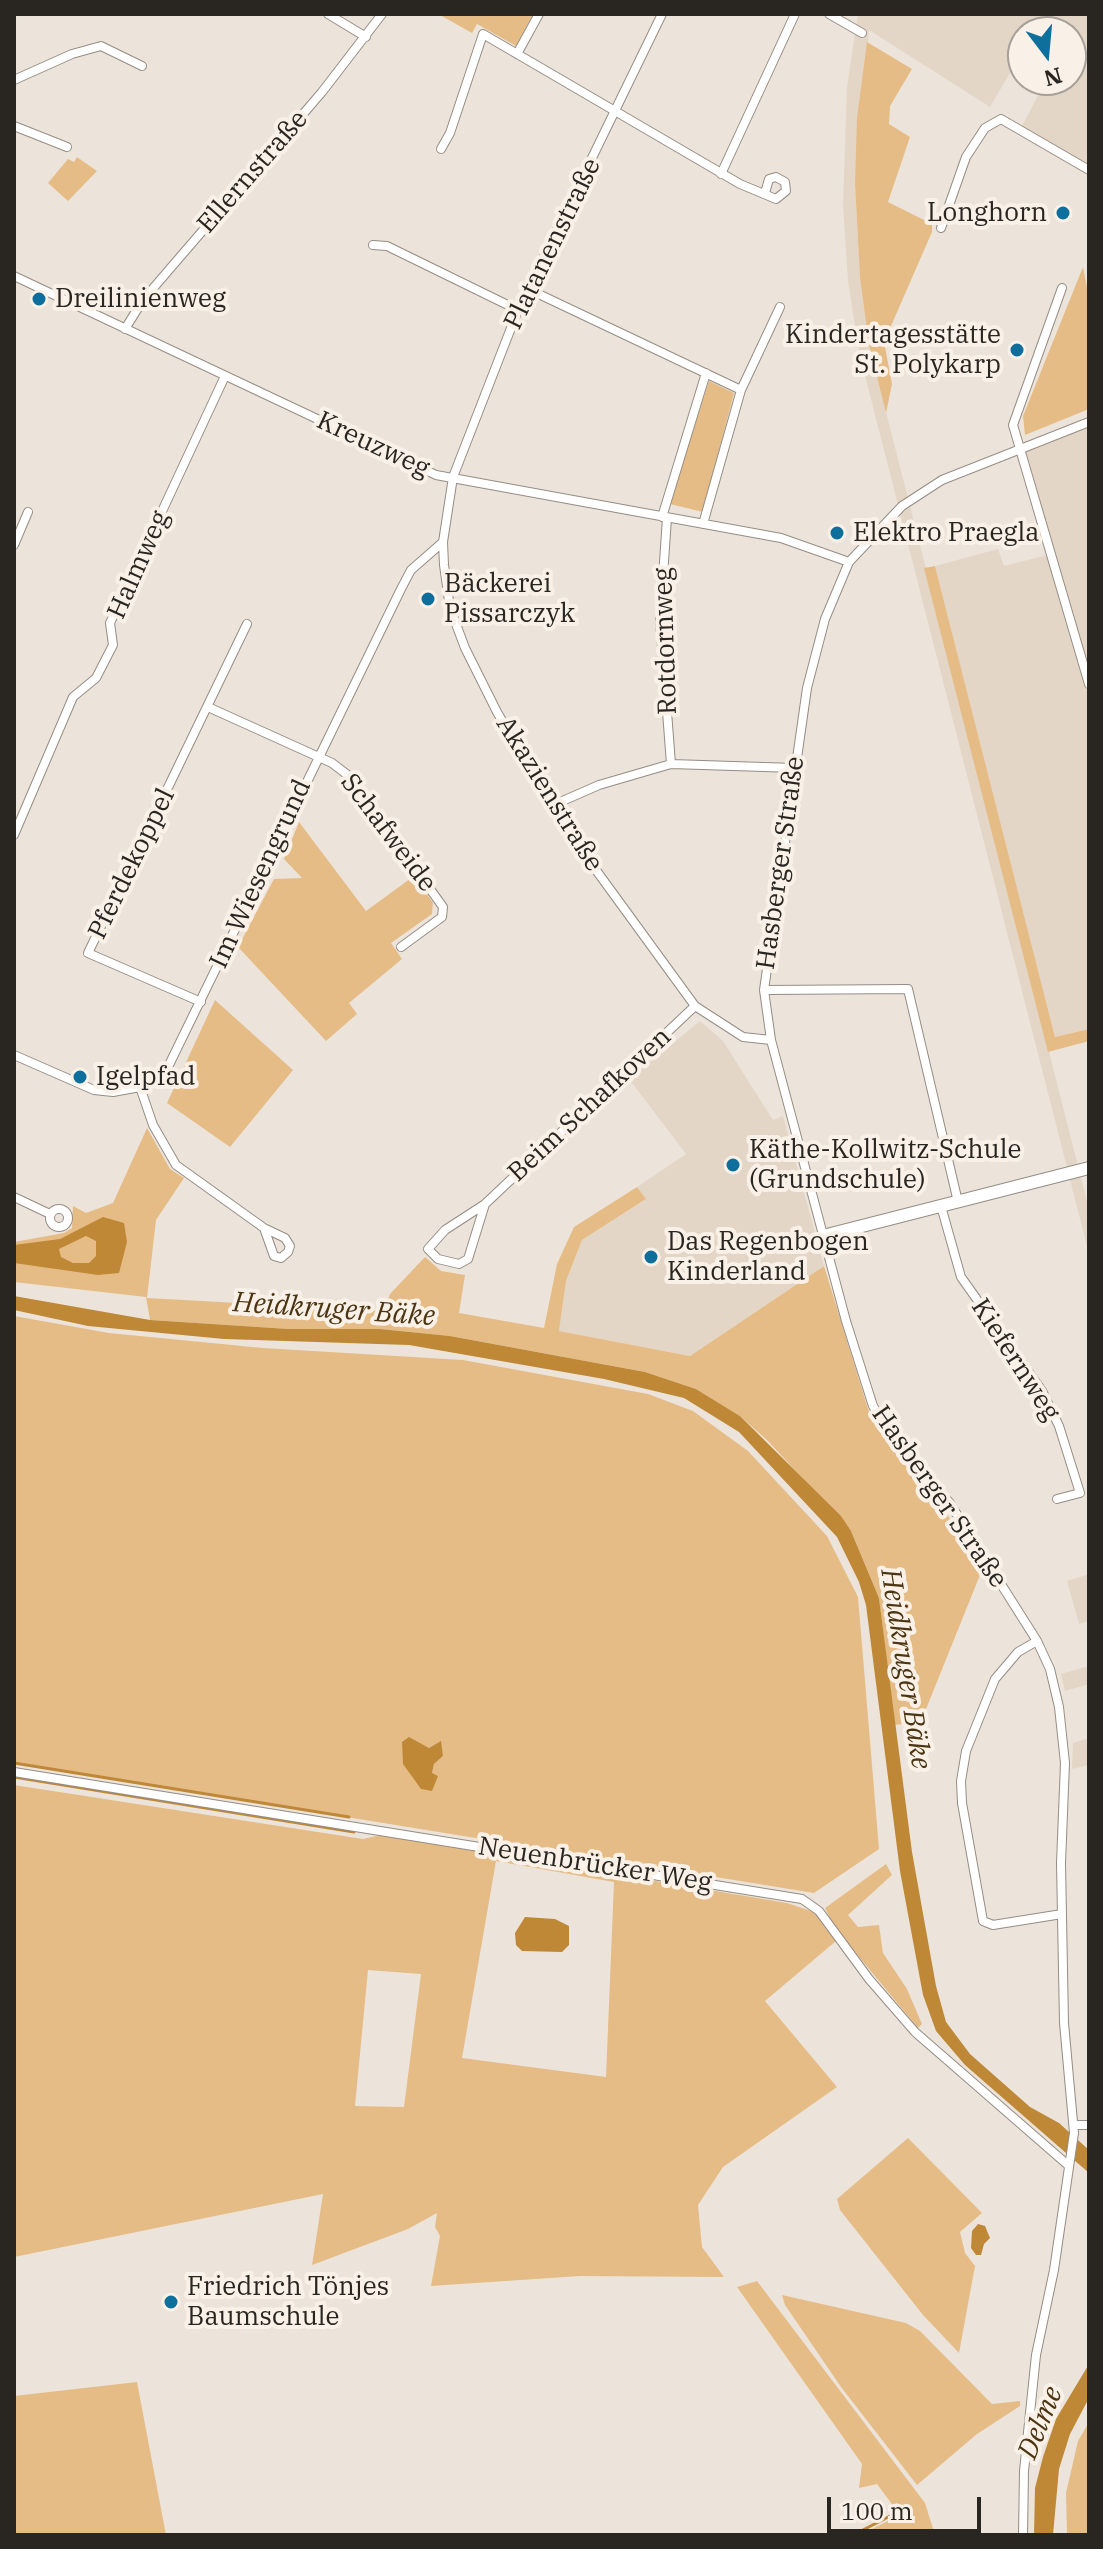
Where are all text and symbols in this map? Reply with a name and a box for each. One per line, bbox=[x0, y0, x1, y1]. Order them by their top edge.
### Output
north arrow bbox=[1007, 16, 1087, 96]
text: N bbox=[1041, 61, 1066, 94]
street label: Ellernstraße bbox=[191, 104, 315, 240]
street label: Platanenstraße bbox=[498, 153, 608, 335]
place label: Longhorn bbox=[927, 197, 1047, 229]
marker: Longhorn bbox=[1054, 204, 1072, 222]
place label: Dreilinienweg bbox=[55, 283, 226, 315]
marker: Dreilinienweg bbox=[30, 290, 48, 308]
place label: Kindertagesstätte St. Polykarp bbox=[785, 319, 1001, 380]
marker: Kindertagesstätte St. Polykarp bbox=[1008, 341, 1026, 359]
street label: Kreuzweg bbox=[312, 405, 434, 485]
street label: Halmweg bbox=[101, 506, 177, 624]
place label: Elektro Praegla bbox=[853, 517, 1039, 549]
marker: Elektro Praegla bbox=[828, 524, 846, 542]
street label: Rotdornweg bbox=[648, 567, 684, 715]
place label: Bäckerei Pissarczyk bbox=[444, 568, 575, 630]
marker: Bäckerei Pissarczyk bbox=[419, 590, 437, 608]
street label: Akazienstraße bbox=[489, 711, 609, 877]
street label: Hasberger Straße bbox=[751, 754, 811, 972]
street label: Schafweide bbox=[333, 768, 443, 898]
street label: Im Wiesengrund bbox=[204, 775, 318, 973]
street label: Pferdekoppel bbox=[82, 784, 182, 944]
street label: Beim Schafkoven bbox=[502, 1021, 678, 1189]
place label: Igelpfad bbox=[96, 1061, 196, 1093]
marker: Igelpfad bbox=[71, 1068, 89, 1086]
place label: Käthe-Kollwitz-Schule (Grundschule) bbox=[749, 1134, 1021, 1196]
marker: Käthe-Kollwitz-Schule (Grundschule) bbox=[724, 1156, 742, 1174]
place label: Das Regenbogen Kinderland bbox=[667, 1226, 869, 1288]
marker: Das Regenbogen Kinderland bbox=[642, 1248, 660, 1266]
water label: Heidkruger Bäke bbox=[232, 1286, 436, 1334]
street label: Kiefernweg bbox=[964, 1293, 1066, 1427]
street label: Hasberger Straße bbox=[865, 1400, 1013, 1594]
water label: Heidkruger Bäke bbox=[873, 1566, 937, 1772]
street label: Neuenbrücker Weg bbox=[476, 1831, 714, 1899]
place label: Friedrich Tönjes Baumschule bbox=[187, 2271, 389, 2332]
marker: Friedrich Tönjes Baumschule bbox=[162, 2293, 180, 2311]
water label: Delme bbox=[1011, 2382, 1071, 2464]
scale bar bbox=[831, 2481, 985, 2531]
text: 100 m bbox=[841, 2495, 913, 2527]

